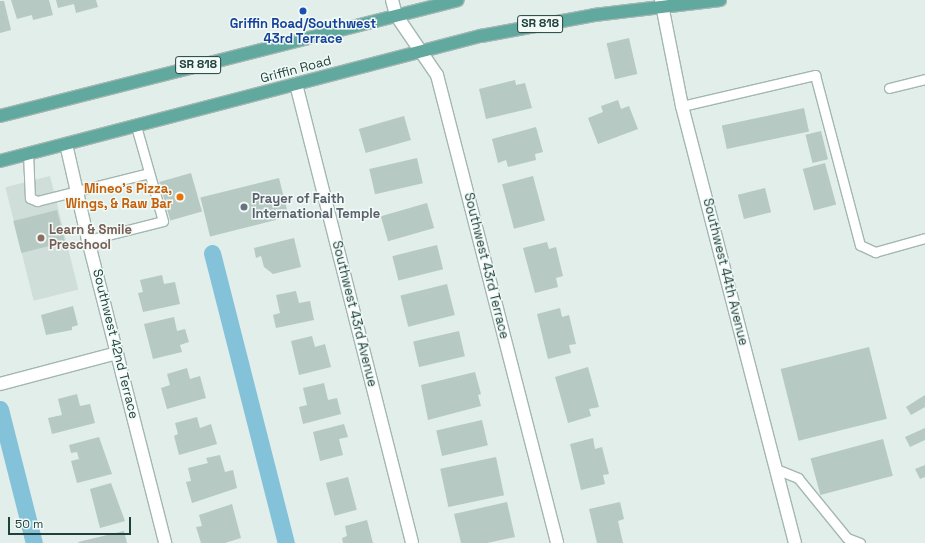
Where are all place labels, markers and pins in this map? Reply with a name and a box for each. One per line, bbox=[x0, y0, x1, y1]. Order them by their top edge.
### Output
marker: Griffin Road/Southwest 43rd Terrace bbox=[298, 6, 308, 16]
place label: Griffin Road/Southwest 43rd Terrace bbox=[230, 17, 376, 48]
place label: Mineo's Pizza, Wings, & Raw Bar bbox=[65, 182, 172, 213]
marker: Mineo's Pizza, Wings, & Raw Bar bbox=[175, 192, 185, 202]
place label: Prayer of Faith International Temple bbox=[252, 192, 381, 223]
marker: Prayer of Faith International Temple bbox=[239, 202, 249, 212]
place label: Learn & Smile Preschool bbox=[49, 223, 132, 254]
marker: Learn & Smile Preschool bbox=[36, 233, 46, 243]

